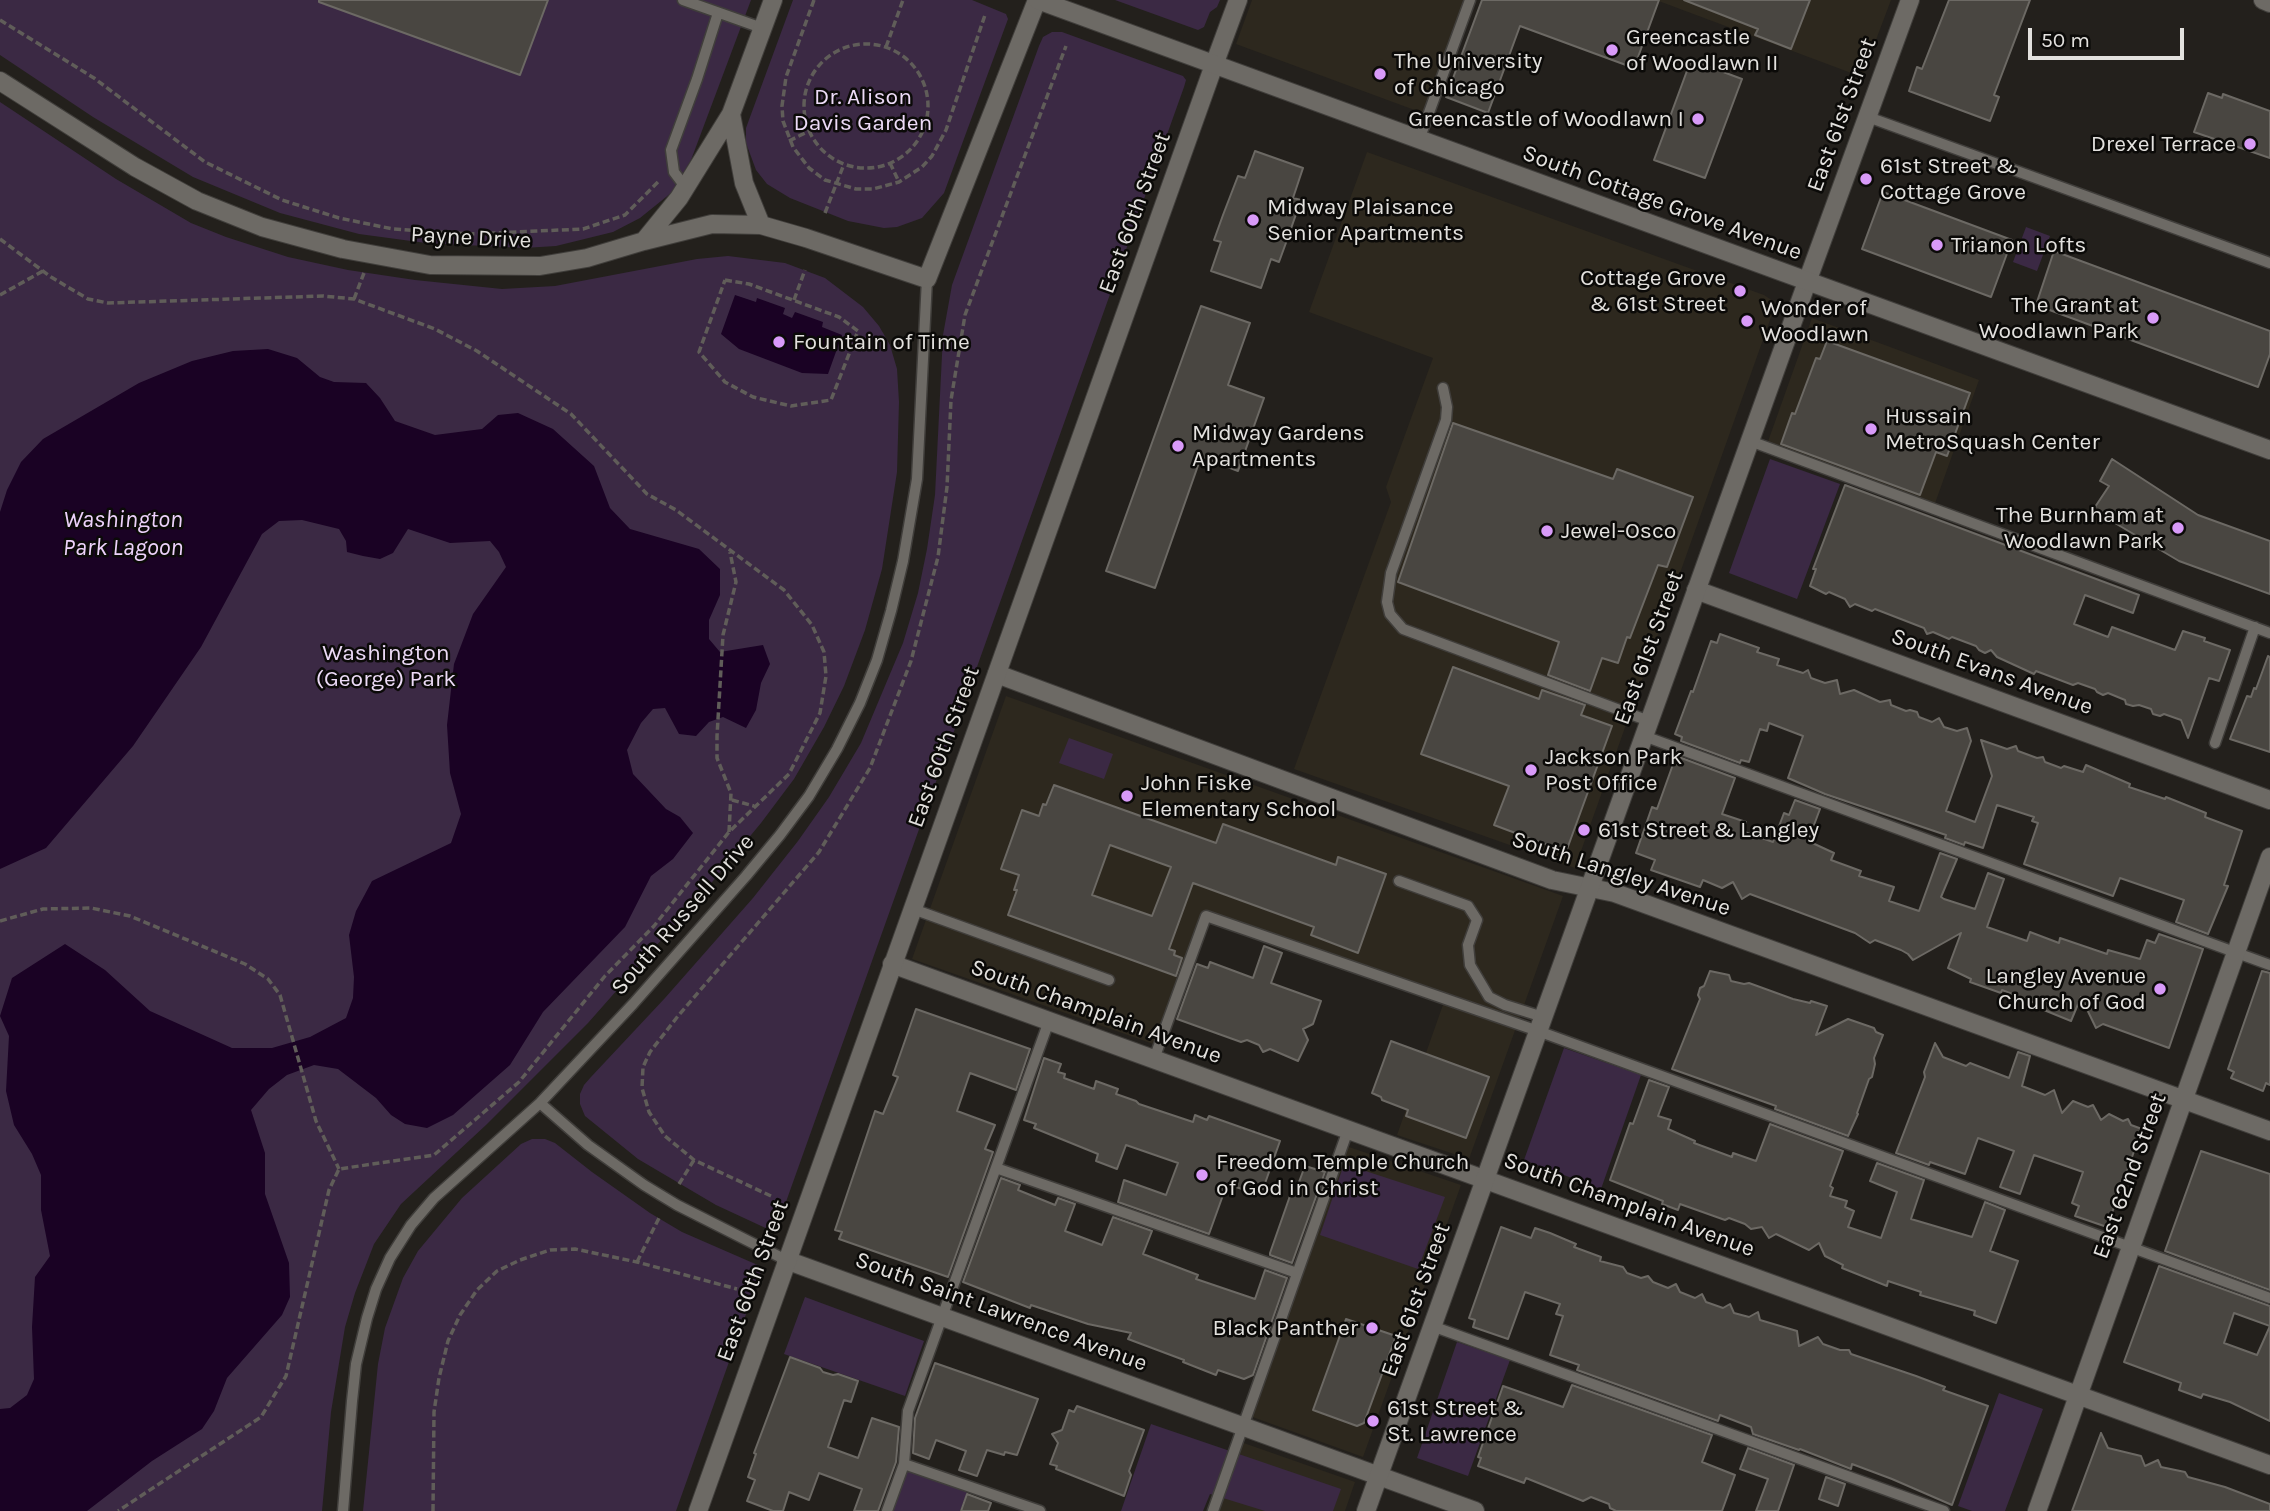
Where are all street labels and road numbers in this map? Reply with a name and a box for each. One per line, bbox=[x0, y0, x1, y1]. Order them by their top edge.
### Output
street label: East 61st Street bbox=[1801, 34, 1883, 196]
street label: East 60th Street bbox=[1093, 129, 1177, 297]
street label: South Cottage Grove Avenue bbox=[1518, 140, 1806, 266]
street label: Payne Drive bbox=[410, 221, 532, 255]
street label: East 61st Street bbox=[1608, 567, 1690, 729]
street label: South Evans Avenue bbox=[1887, 623, 2097, 721]
street label: East 60th Street bbox=[902, 663, 986, 831]
street label: South Langley Avenue bbox=[1508, 826, 1734, 922]
street label: South Russell Drive bbox=[606, 829, 760, 1001]
street label: South Champlain Avenue bbox=[967, 954, 1225, 1070]
street label: East 62nd Street bbox=[2087, 1089, 2173, 1263]
street label: South Champlain Avenue bbox=[1500, 1147, 1758, 1263]
street label: East 60th Street bbox=[711, 1197, 795, 1365]
street label: East 61st Street bbox=[1375, 1219, 1457, 1381]
street label: South Saint Lawrence Avenue bbox=[851, 1246, 1151, 1378]

